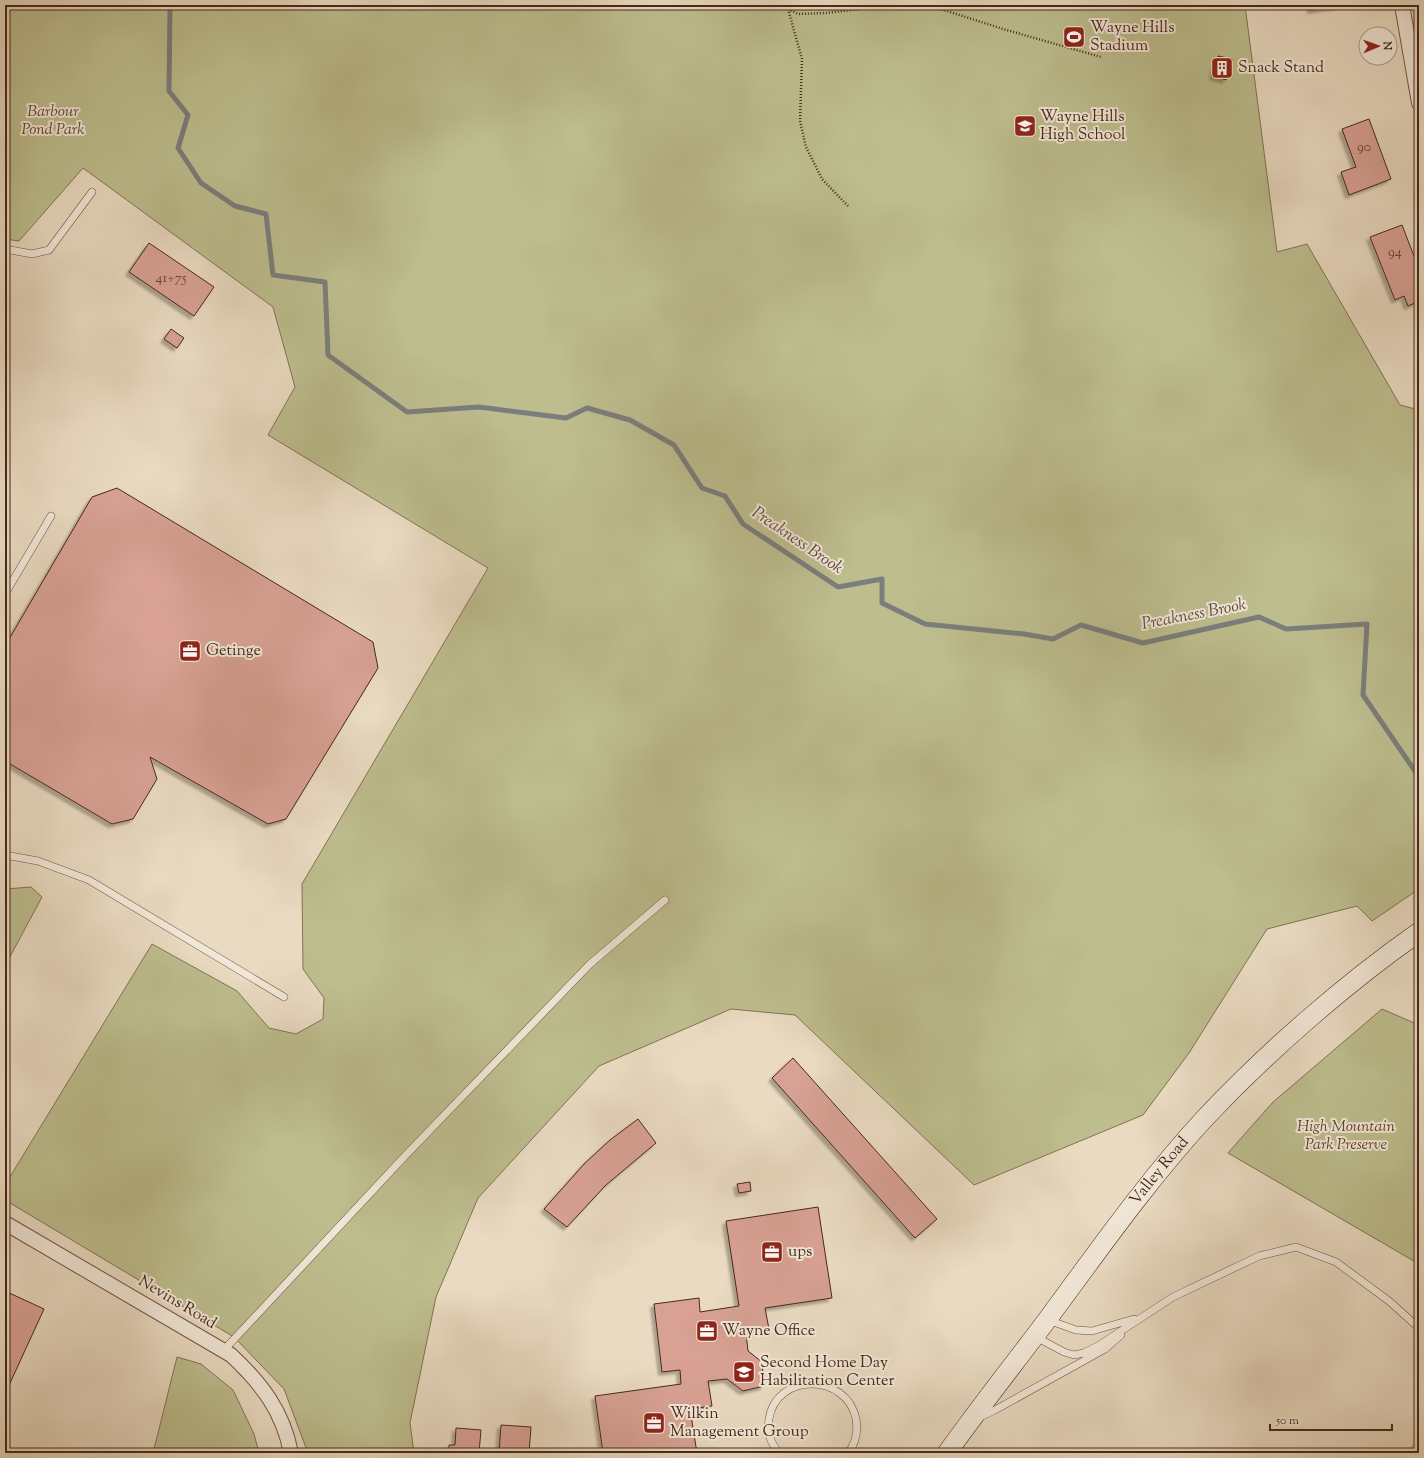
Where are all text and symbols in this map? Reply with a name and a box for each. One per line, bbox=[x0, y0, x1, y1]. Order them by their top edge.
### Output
place label: Wayne Hills Stadium bbox=[1090, 17, 1175, 58]
sports icon: Wayne Hills Stadium bbox=[1061, 24, 1087, 50]
north arrow bbox=[1358, 26, 1398, 66]
text: N bbox=[1379, 40, 1395, 51]
building icon: Snack Stand bbox=[1209, 55, 1235, 81]
place label: Snack Stand bbox=[1238, 57, 1324, 80]
park label: Barbour Pond Park bbox=[22, 101, 84, 142]
place label: Wayne Hills High School bbox=[1040, 106, 1126, 147]
school or university icon: Wayne Hills High School bbox=[1012, 113, 1038, 139]
house number: 90 bbox=[1357, 138, 1371, 158]
house number: 94 bbox=[1388, 243, 1402, 263]
house number: 41+75 bbox=[156, 269, 187, 289]
water label: Preakness Brook bbox=[746, 501, 848, 581]
water label: Preakness Brook bbox=[1140, 593, 1249, 637]
office icon: Getinge bbox=[177, 638, 203, 664]
place label: Getinge bbox=[206, 640, 261, 663]
park label: High Mountain Park Preserve bbox=[1297, 1116, 1396, 1157]
street label: Valley Road bbox=[1125, 1132, 1195, 1210]
office icon: ups bbox=[759, 1239, 785, 1265]
place label: ups bbox=[788, 1241, 812, 1264]
street label: Nevins Road bbox=[133, 1271, 221, 1335]
office icon: Wayne Office bbox=[694, 1318, 720, 1344]
place label: Wayne Office bbox=[722, 1320, 815, 1343]
place label: Second Home Day Habilitation Center bbox=[760, 1352, 894, 1393]
school or university icon: Second Home Day Habilitation Center bbox=[731, 1359, 757, 1385]
place label: Wilkin Management Group bbox=[670, 1403, 809, 1444]
scale bar bbox=[1270, 1406, 1392, 1432]
office icon: Wilkin Management Group bbox=[641, 1410, 667, 1436]
text: 50 m bbox=[1275, 1412, 1299, 1430]

